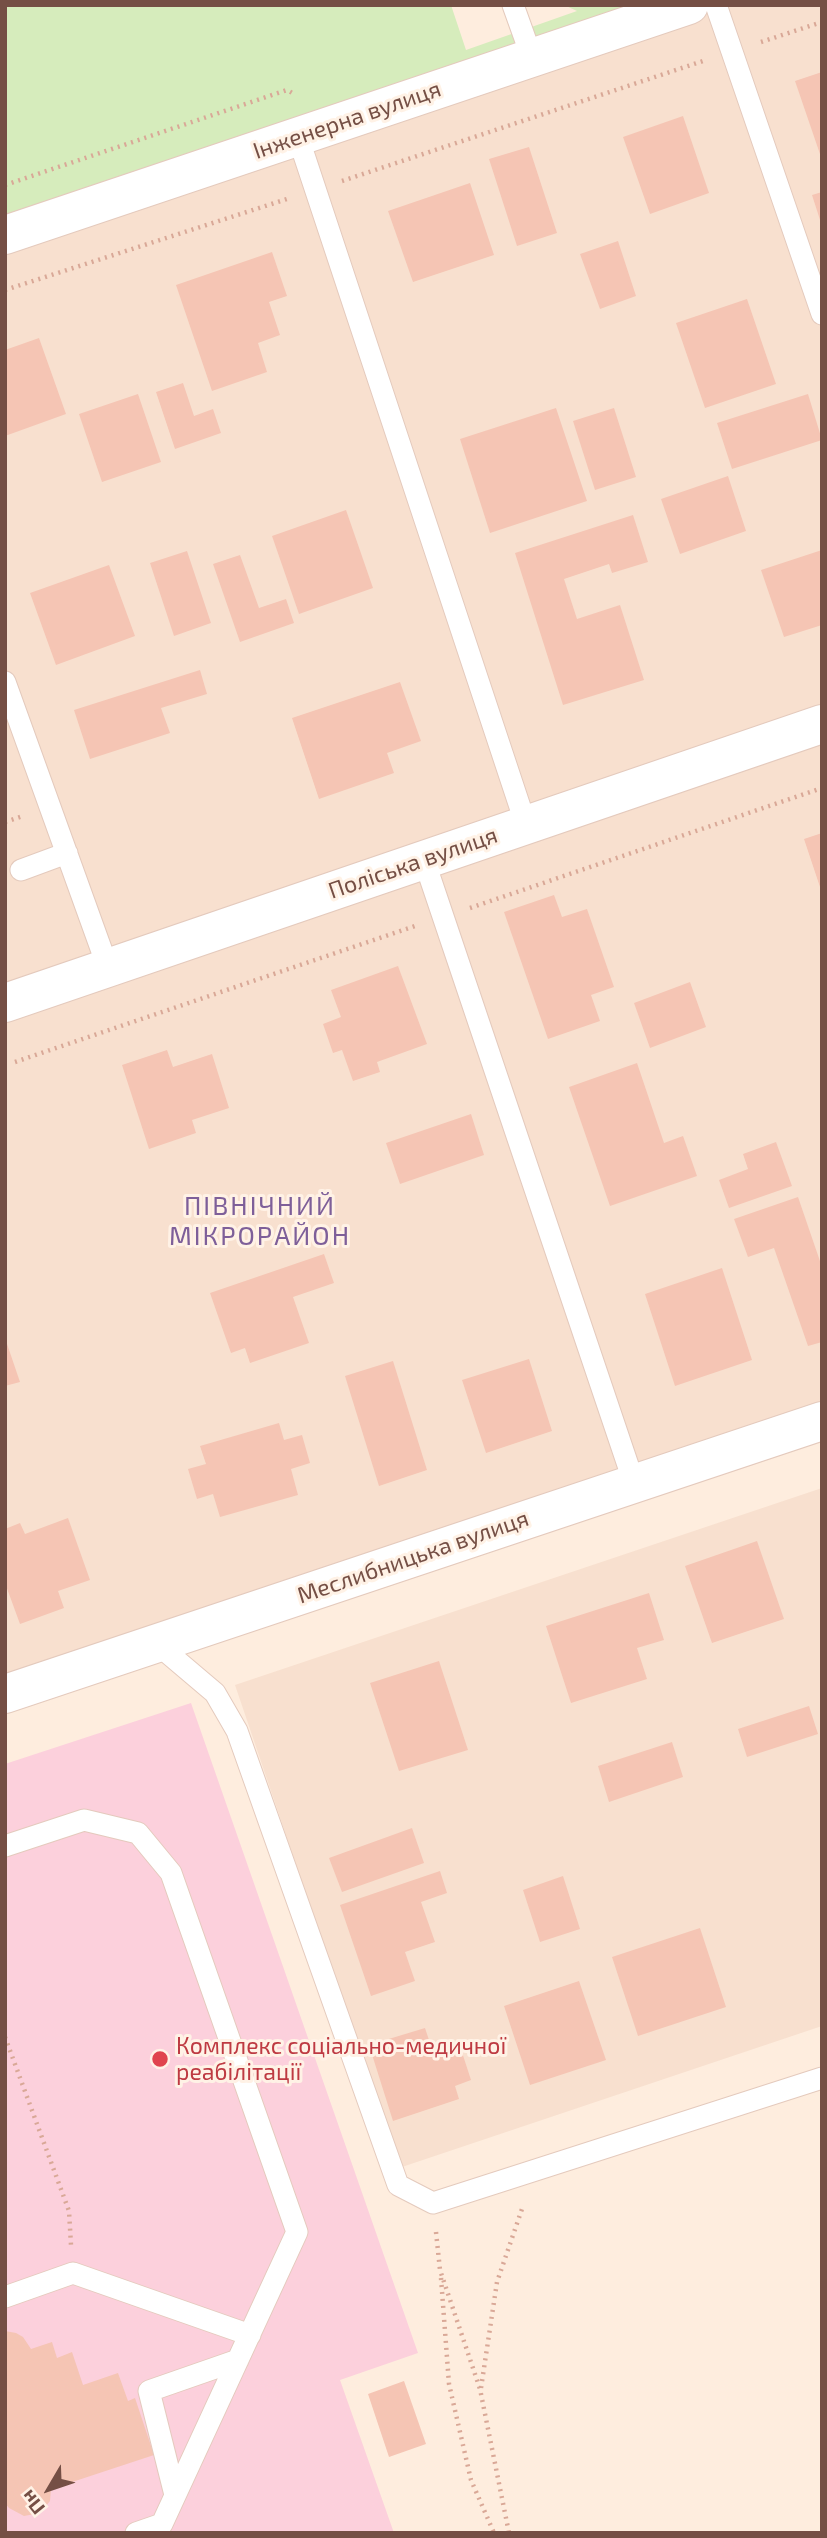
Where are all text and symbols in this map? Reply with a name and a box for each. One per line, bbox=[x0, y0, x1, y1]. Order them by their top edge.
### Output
street label: Інженерна вулиця bbox=[249, 75, 445, 165]
street label: Поліська вулиця bbox=[325, 821, 501, 905]
district label: ПІВНІЧНИЙ МІКРОРАЙОН bbox=[170, 1190, 350, 1252]
street label: Меслибницька вулиця bbox=[294, 1504, 532, 1610]
place label: Комплекс соціально-медичної реабілітації bbox=[176, 2032, 506, 2086]
marker: Комплекс соціально-медичної реабілітації bbox=[150, 2049, 170, 2069]
north arrow bbox=[14, 2454, 84, 2524]
text: Пн bbox=[16, 2486, 49, 2519]

